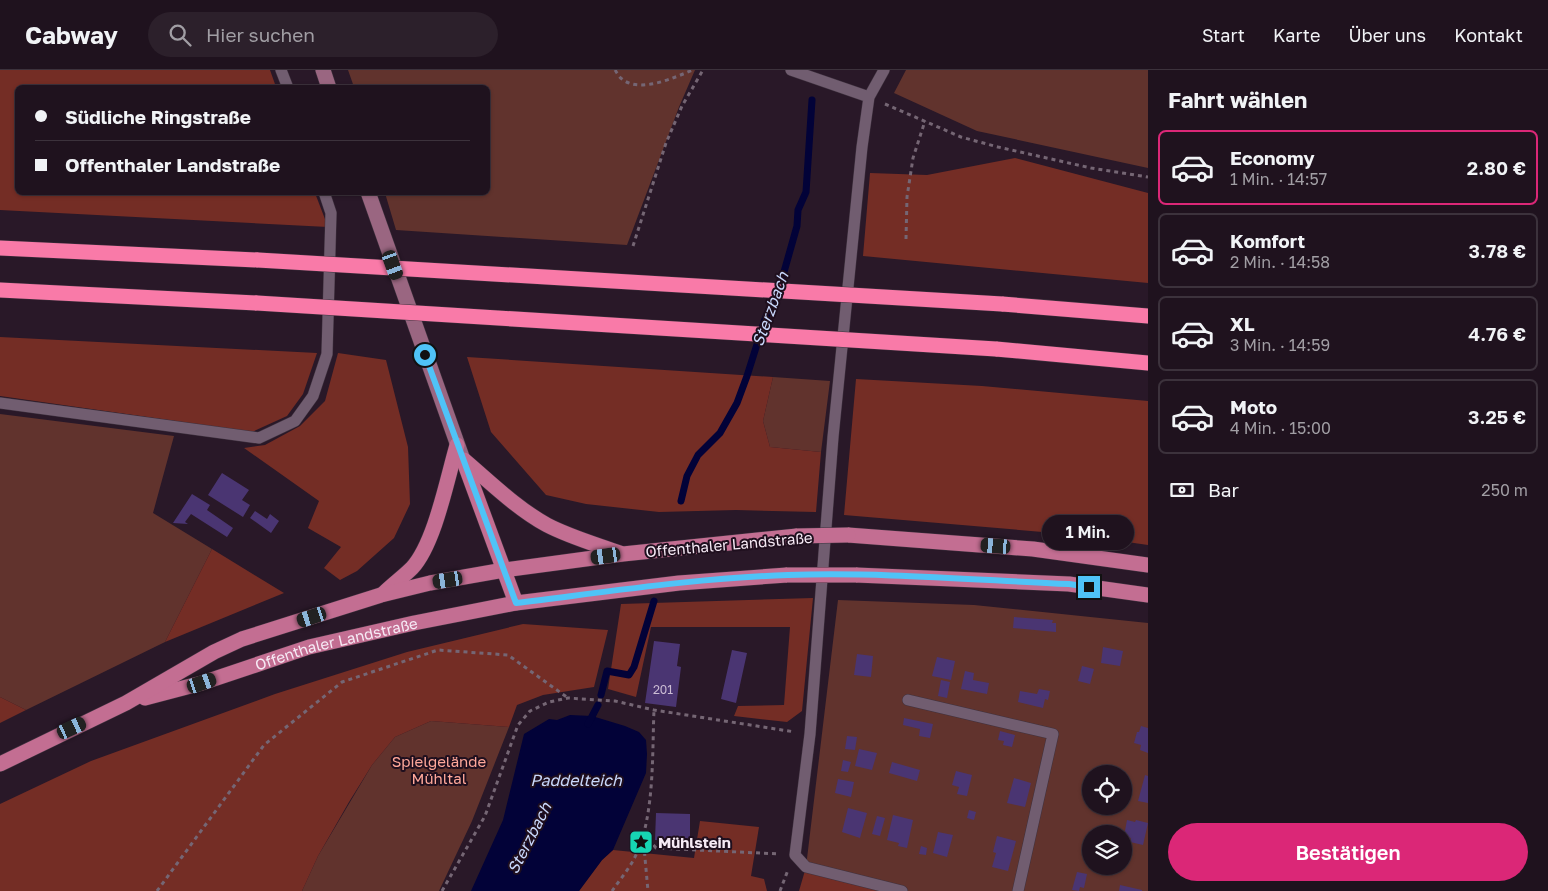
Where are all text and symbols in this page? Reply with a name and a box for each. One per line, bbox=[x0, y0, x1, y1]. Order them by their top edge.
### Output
search box bbox=[148, 12, 498, 57]
text: Cabway bbox=[25, 20, 118, 49]
icon: search bbox=[166, 21, 194, 49]
text: Hier suchen bbox=[206, 23, 315, 46]
text: Start bbox=[1202, 24, 1245, 46]
text: Karte bbox=[1273, 24, 1320, 46]
text: Über uns bbox=[1348, 24, 1426, 46]
text: Kontakt bbox=[1454, 24, 1523, 46]
text: Fahrt wählen bbox=[1168, 86, 1307, 113]
text: Südliche Ringstraße bbox=[65, 105, 251, 128]
icon: car bbox=[1170, 145, 1215, 190]
text: Economy bbox=[1230, 146, 1315, 169]
text: Offenthaler Landstraße bbox=[65, 153, 280, 176]
text: 2.80 € bbox=[1467, 156, 1526, 179]
text: 1 Min. · 14:57 bbox=[1230, 169, 1327, 189]
icon: car bbox=[1170, 228, 1215, 273]
text: Komfort bbox=[1230, 229, 1305, 252]
text: 3.78 € bbox=[1469, 239, 1526, 262]
car bbox=[380, 248, 405, 282]
text: 2 Min. · 14:58 bbox=[1230, 252, 1330, 272]
water label: Sterzbach bbox=[747, 268, 793, 349]
icon: car bbox=[1170, 311, 1215, 356]
text: XL bbox=[1230, 312, 1255, 335]
text: 4.76 € bbox=[1468, 322, 1526, 345]
text: 3 Min. · 14:59 bbox=[1230, 335, 1330, 355]
route start bbox=[414, 344, 436, 366]
icon: car bbox=[1170, 394, 1215, 439]
text: Moto bbox=[1230, 395, 1277, 418]
text: 3.25 € bbox=[1468, 405, 1526, 428]
text: 4 Min. · 15:00 bbox=[1230, 418, 1331, 438]
icon: cash bbox=[1168, 476, 1196, 504]
text: Bar bbox=[1208, 478, 1239, 501]
text: 250 m bbox=[1481, 480, 1528, 500]
callout: 1 Min. bbox=[1043, 514, 1135, 550]
text: 1 Min. bbox=[1065, 522, 1111, 542]
street label: Offenthaler Landstraße bbox=[645, 528, 814, 560]
car bbox=[980, 537, 1011, 555]
car bbox=[590, 546, 621, 566]
car bbox=[432, 570, 463, 590]
route end bbox=[1078, 576, 1100, 598]
car bbox=[295, 605, 328, 629]
street label: Offenthaler Landstraße bbox=[252, 613, 420, 674]
car bbox=[185, 671, 218, 695]
house number: 201 bbox=[653, 682, 673, 697]
car bbox=[55, 715, 88, 741]
park label: Spielgelände Mühltal bbox=[392, 752, 487, 787]
map controls bbox=[1082, 765, 1132, 875]
button: locate bbox=[1082, 765, 1132, 815]
water label: Paddelteich bbox=[530, 770, 623, 790]
water label: Sterzbach bbox=[502, 798, 556, 877]
button: Bestätigen bbox=[1168, 823, 1528, 881]
button: layers bbox=[1082, 825, 1132, 875]
place icon: Mühlstein bbox=[628, 829, 654, 855]
place label: Mühlstein bbox=[658, 833, 731, 851]

